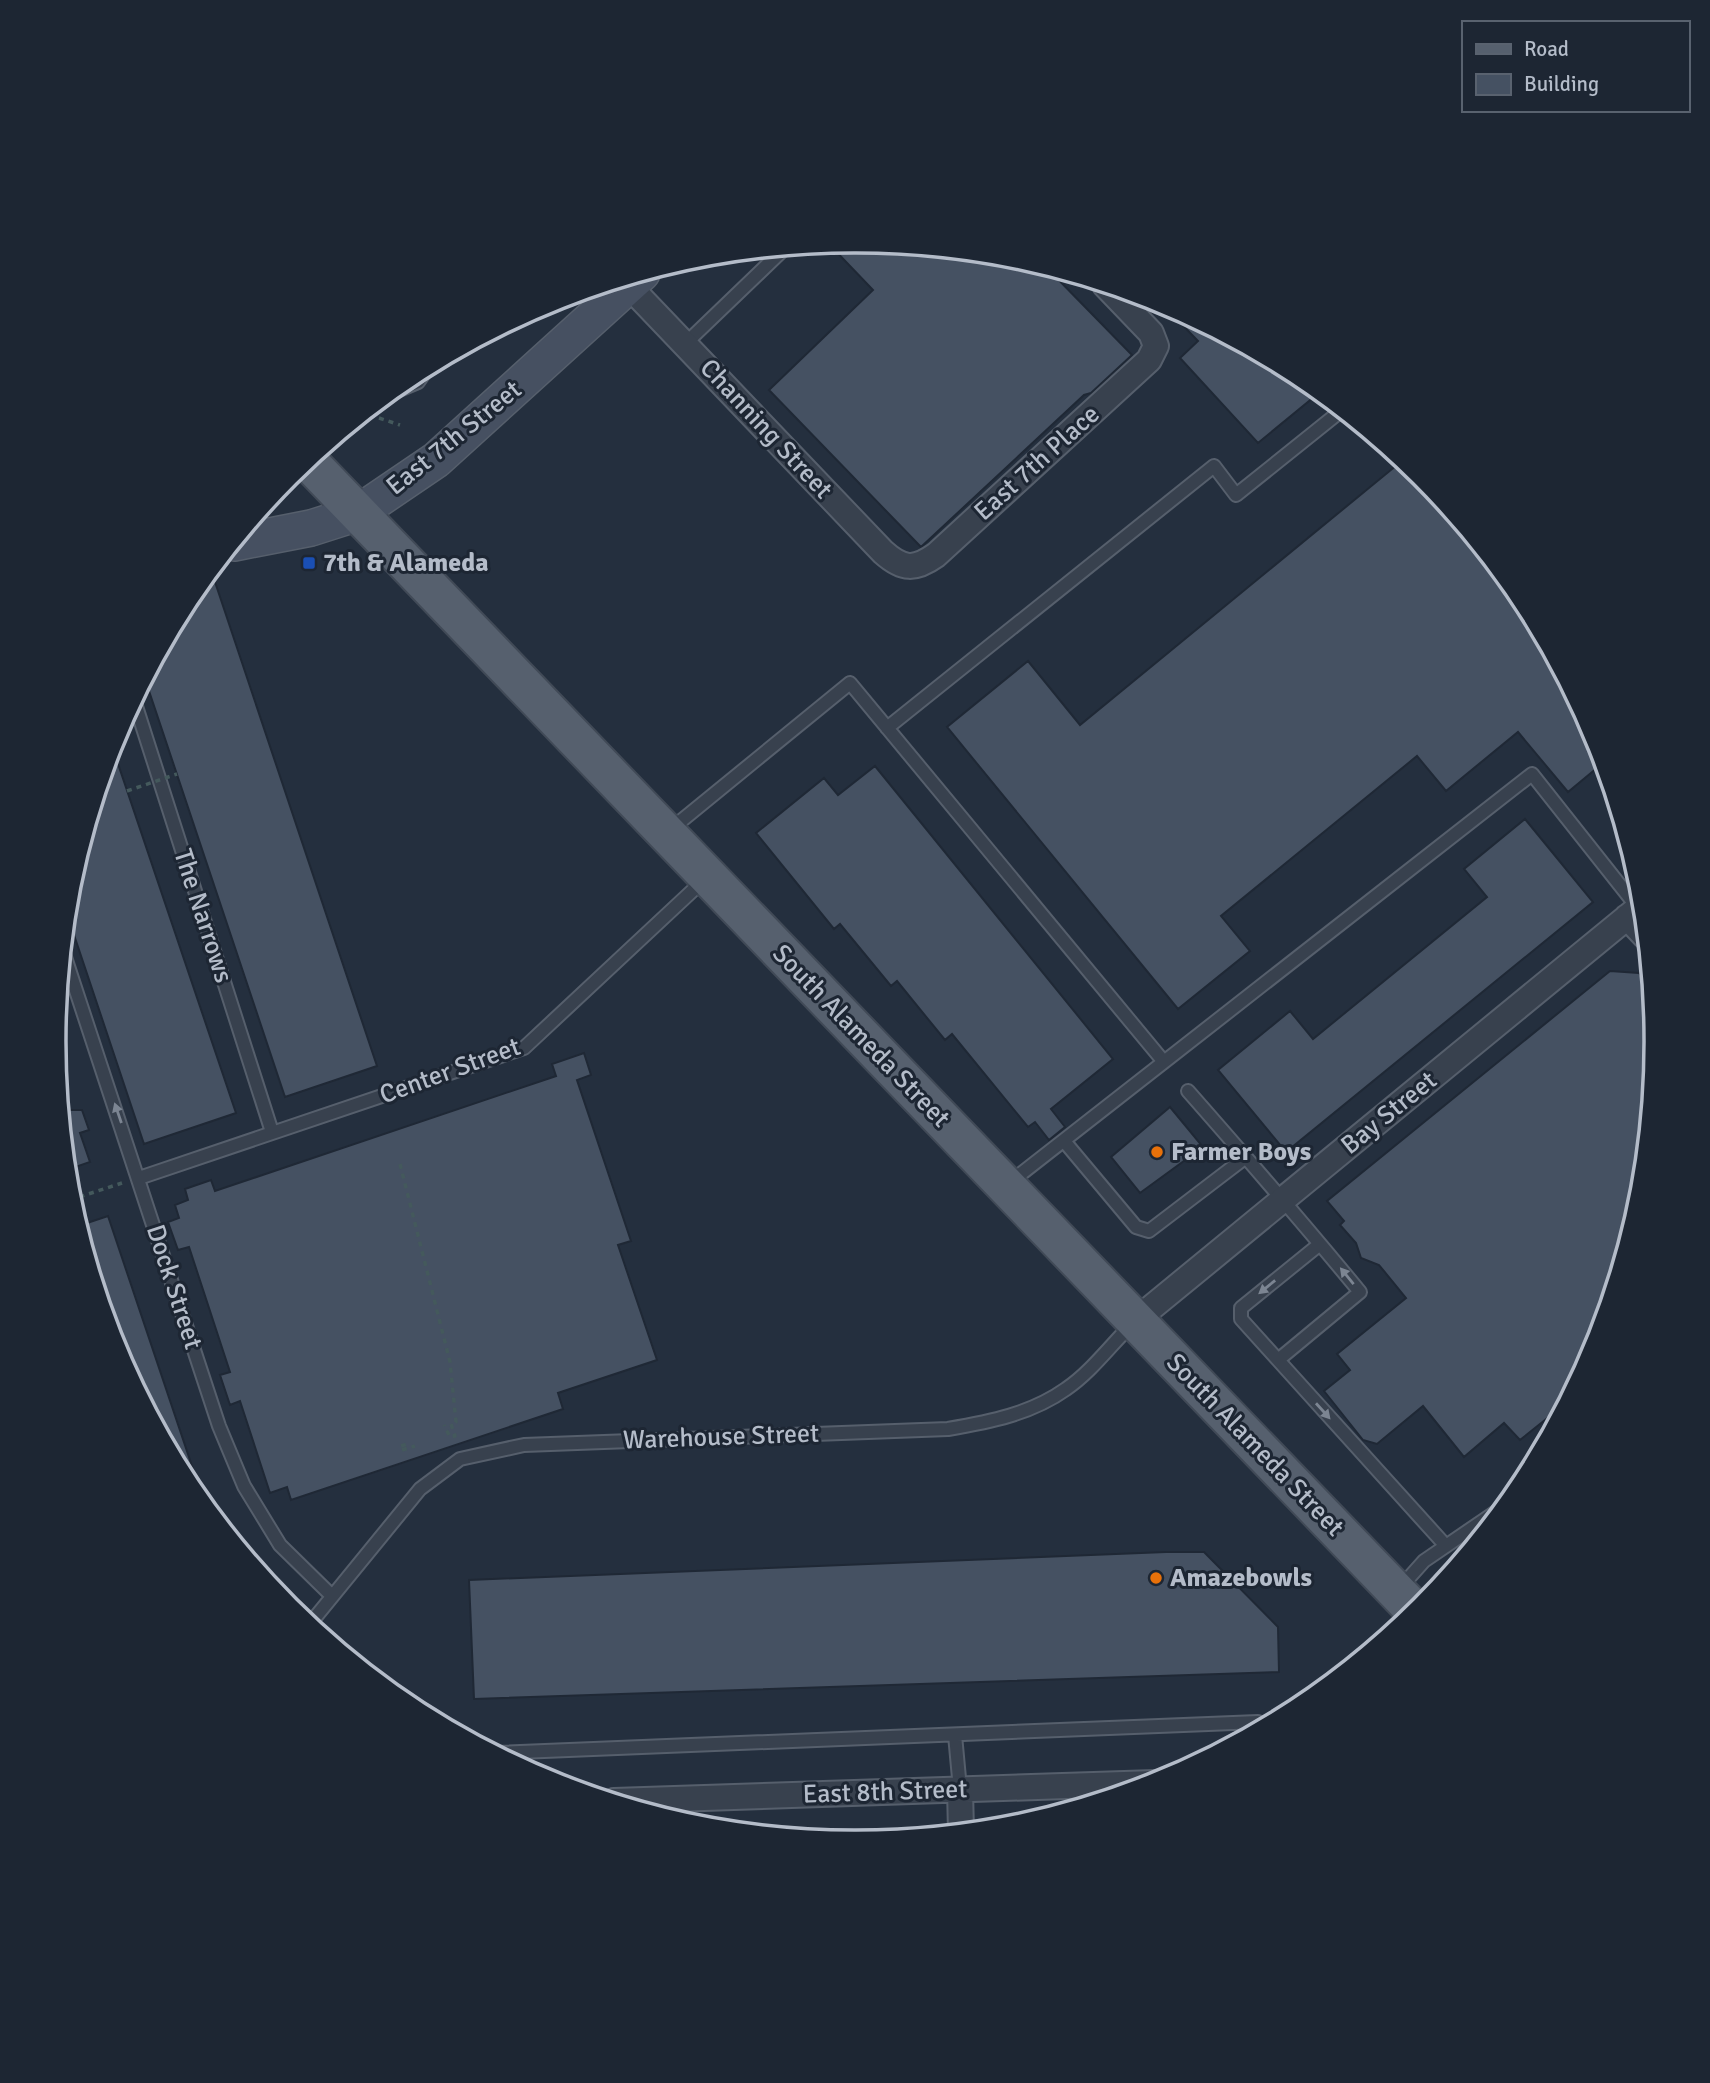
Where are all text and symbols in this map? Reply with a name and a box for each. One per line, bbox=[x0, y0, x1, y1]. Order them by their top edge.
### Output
legend bbox=[1462, 21, 1689, 112]
text: Road bbox=[1524, 36, 1569, 62]
text: Building bbox=[1524, 71, 1599, 97]
street label: Channing Street bbox=[693, 352, 839, 506]
street label: East 7th Street bbox=[380, 374, 528, 502]
street label: East 7th Place bbox=[968, 398, 1106, 528]
place label: 7th & Alameda bbox=[323, 547, 489, 579]
marker: 7th & Alameda bbox=[301, 555, 317, 571]
street label: The Narrows bbox=[166, 845, 240, 987]
street label: South Alameda Street bbox=[765, 938, 957, 1134]
street label: Center Street bbox=[375, 1031, 525, 1111]
street label: Bay Street bbox=[1335, 1065, 1443, 1161]
one-way arrow bbox=[112, 1102, 123, 1123]
place label: Farmer Boys bbox=[1171, 1136, 1311, 1168]
marker: Farmer Boys bbox=[1149, 1144, 1165, 1160]
street label: Dock Street bbox=[139, 1221, 209, 1353]
one-way arrow bbox=[1340, 1268, 1355, 1285]
one-way arrow bbox=[1259, 1279, 1276, 1294]
street label: South Alameda Street bbox=[1159, 1347, 1351, 1543]
one-way arrow bbox=[1315, 1402, 1331, 1420]
street label: Warehouse Street bbox=[622, 1418, 820, 1456]
place label: Amazebowls bbox=[1170, 1562, 1312, 1594]
marker: Amazebowls bbox=[1148, 1570, 1164, 1586]
street label: East 8th Street bbox=[802, 1773, 968, 1811]

